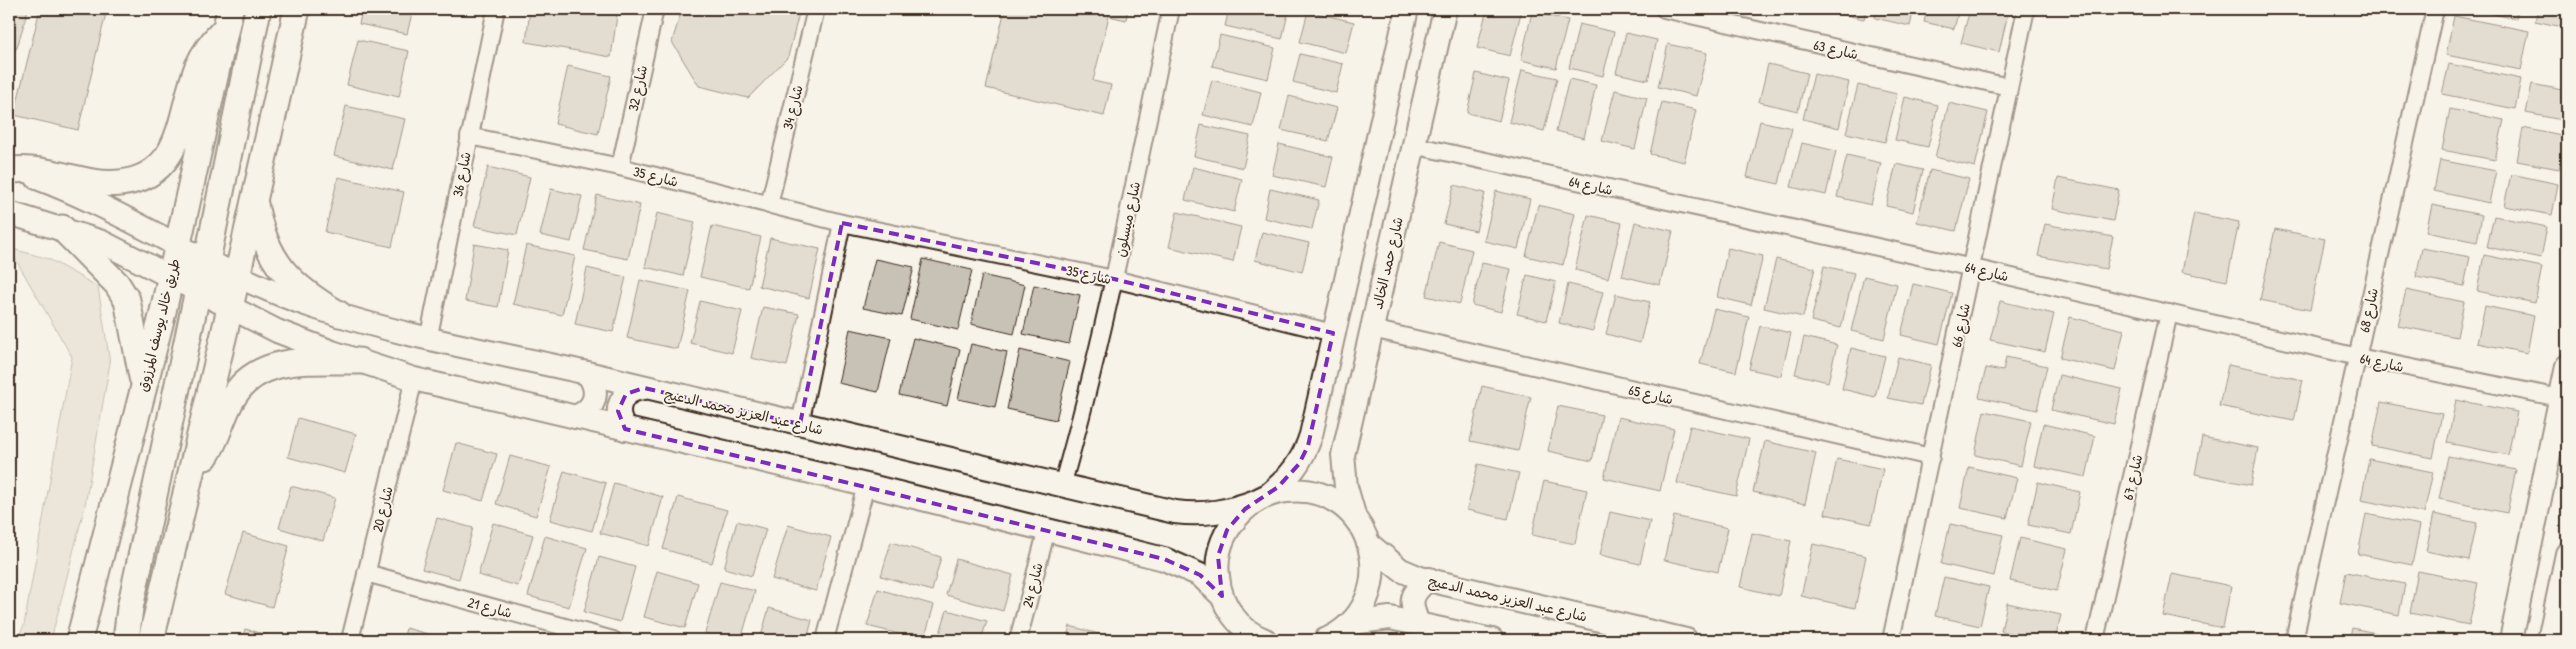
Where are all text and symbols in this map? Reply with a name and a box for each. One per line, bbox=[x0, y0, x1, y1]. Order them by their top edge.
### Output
street label: شارع 63 bbox=[1812, 35, 1860, 64]
street label: شارع 32 bbox=[623, 63, 652, 113]
street label: شارع 34 bbox=[777, 83, 808, 131]
street label: شارع 36 bbox=[447, 150, 476, 198]
street label: شارع 35 bbox=[631, 161, 680, 192]
street label: شارع 64 bbox=[1567, 171, 1615, 200]
street label: شارع ميسلون bbox=[1110, 179, 1145, 259]
street label: شارع حمد الخالد bbox=[1367, 215, 1408, 311]
street label: طريق خالد يوسف المرزوق bbox=[132, 257, 184, 393]
street label: شارع 64 bbox=[1963, 257, 2011, 286]
street label: شارع 35 bbox=[1064, 260, 1113, 289]
street label: شارع 68 bbox=[2354, 286, 2383, 334]
street label: شارع 66 bbox=[1946, 301, 1975, 349]
street label: شارع 64 bbox=[2358, 348, 2406, 377]
street label: شارع 65 bbox=[1627, 380, 1675, 409]
street label: شارع عبد العزيز محمد الدعيج bbox=[663, 384, 825, 439]
street label: شارع 67 bbox=[2118, 452, 2147, 502]
street label: شارع 20 bbox=[367, 484, 398, 534]
street label: شارع 24 bbox=[1017, 561, 1048, 610]
street label: شارع عبد العزيز محمد الدعيج bbox=[1427, 571, 1589, 626]
street label: شارع 21 bbox=[465, 592, 514, 623]

